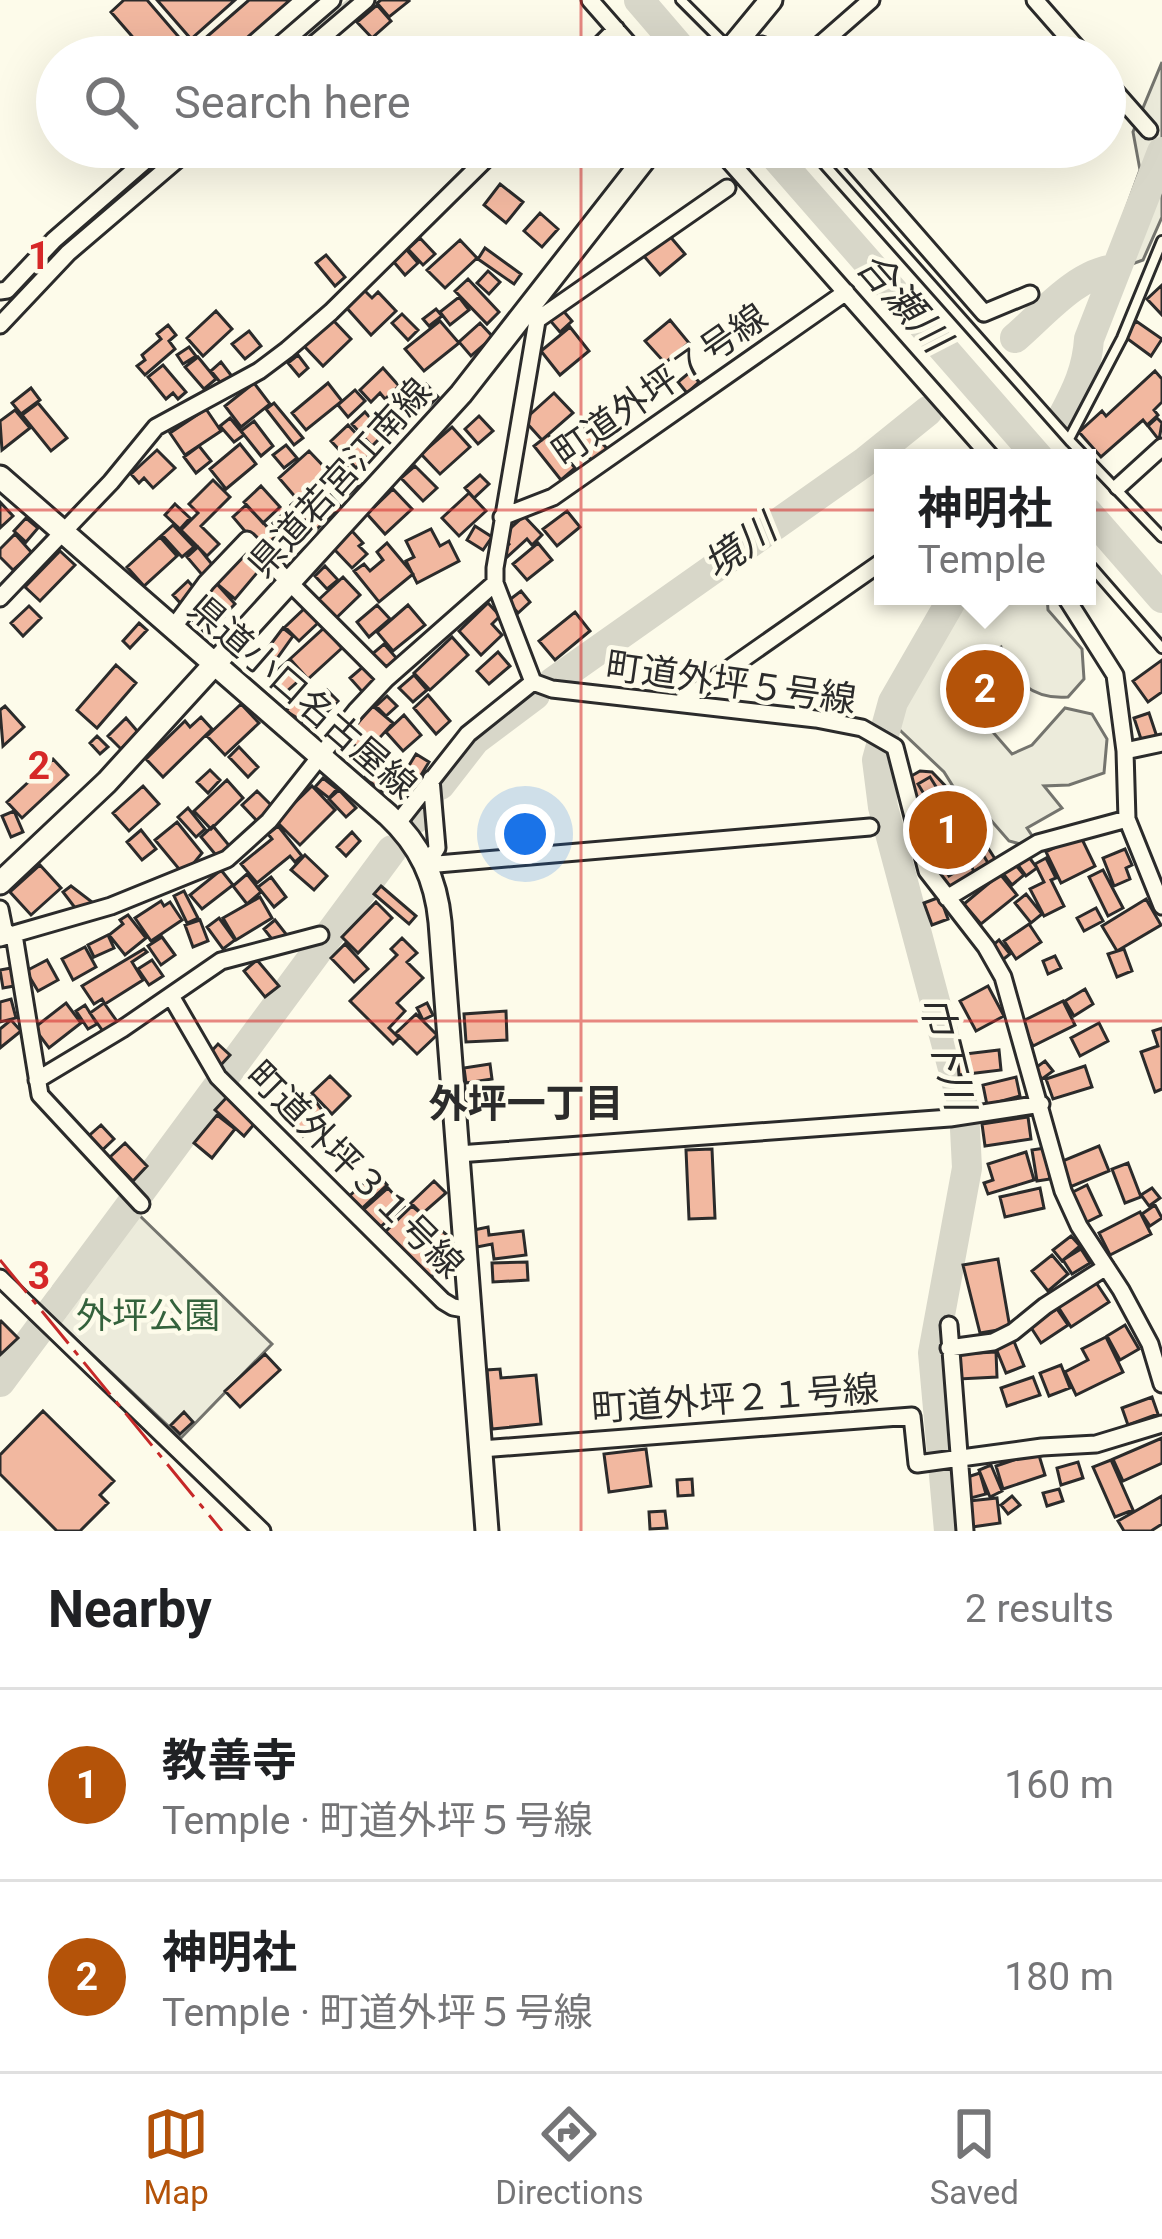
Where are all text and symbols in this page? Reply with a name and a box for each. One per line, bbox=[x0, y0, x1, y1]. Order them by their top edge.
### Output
search box bbox=[36, 36, 1126, 168]
icon: search bbox=[78, 69, 144, 135]
text: Search here bbox=[174, 76, 411, 129]
text: 1 bbox=[28, 233, 50, 279]
water label: 合瀬川 bbox=[847, 243, 961, 364]
street label: 町道外坪７号線 bbox=[545, 296, 775, 474]
street label: 県道若宮江南線 bbox=[240, 370, 440, 586]
popup bbox=[874, 449, 1096, 605]
text: 神明社 bbox=[917, 482, 1053, 535]
water label: 境川 bbox=[695, 503, 788, 589]
text: Temple bbox=[917, 537, 1046, 583]
street label: 県道小口名古屋線 bbox=[180, 587, 424, 807]
pin: 2 bbox=[946, 644, 1024, 734]
street label: 町道外坪５号線 bbox=[603, 645, 859, 721]
text: 2 bbox=[28, 743, 50, 789]
pin: 1 bbox=[909, 785, 987, 875]
your location bbox=[495, 804, 555, 864]
water label: 巾下川 bbox=[911, 991, 984, 1119]
street label: 町道外坪３１号線 bbox=[238, 1053, 472, 1287]
district label: 外坪一丁目 bbox=[428, 1081, 624, 1127]
text: 3 bbox=[28, 1253, 50, 1299]
park label: 外坪公園 bbox=[76, 1295, 220, 1337]
street label: 町道外坪２１号線 bbox=[590, 1368, 880, 1430]
text: Nearby bbox=[48, 1580, 212, 1639]
text: 2 results bbox=[965, 1586, 1114, 1632]
text: 教善寺 bbox=[162, 1734, 297, 1787]
text: 1 bbox=[76, 1762, 98, 1808]
text: 160 m bbox=[1004, 1762, 1114, 1808]
text: Temple · 町道外坪５号線 bbox=[162, 1798, 593, 1844]
text: 神明社 bbox=[162, 1926, 297, 1979]
text: 2 bbox=[76, 1954, 98, 2000]
text: 180 m bbox=[1004, 1954, 1114, 2000]
text: Temple · 町道外坪５号線 bbox=[162, 1990, 593, 2036]
tab: Map bbox=[143, 2101, 209, 2212]
tab: Directions bbox=[495, 2101, 644, 2212]
tab: Saved bbox=[930, 2101, 1019, 2212]

